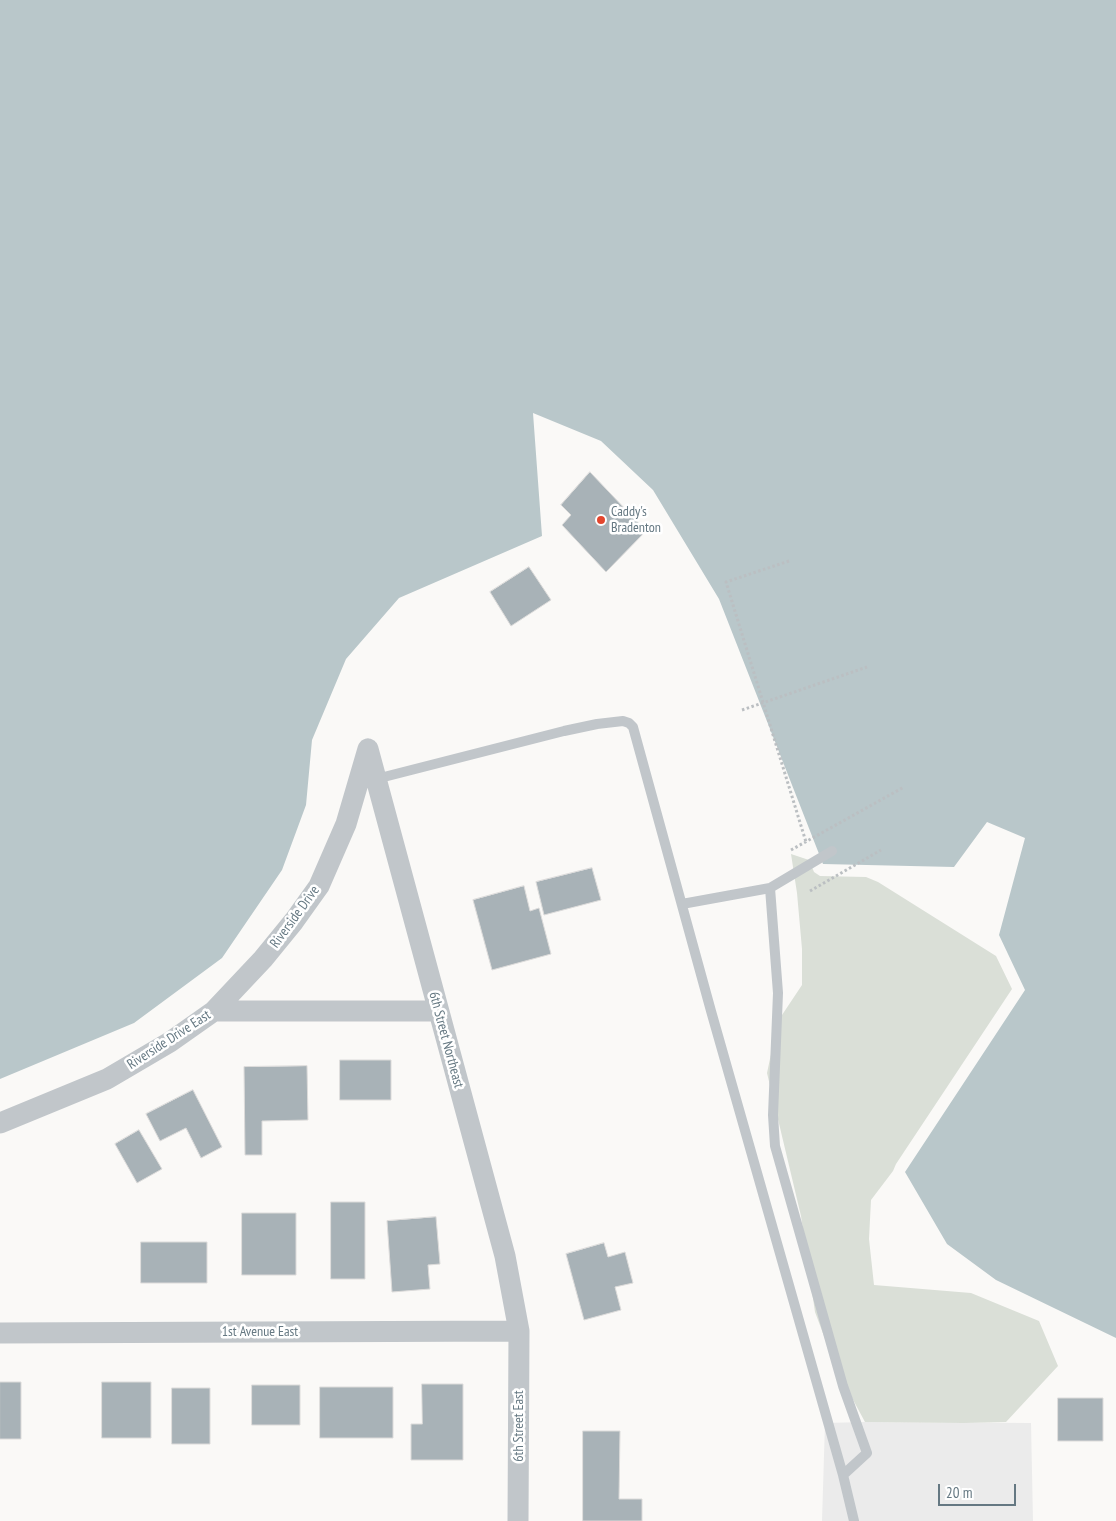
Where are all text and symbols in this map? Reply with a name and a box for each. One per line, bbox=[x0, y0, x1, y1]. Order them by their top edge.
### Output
place label: Caddy's Bradenton bbox=[611, 504, 661, 536]
marker: Caddy's Bradenton bbox=[595, 514, 607, 526]
street label: Riverside Drive bbox=[267, 883, 323, 951]
street label: 6th Street Northeast bbox=[425, 990, 467, 1090]
street label: Riverside Drive East bbox=[124, 1007, 214, 1073]
street label: 1st Avenue East bbox=[222, 1324, 298, 1340]
street label: 6th Street East bbox=[511, 1390, 527, 1462]
scale bar bbox=[941, 1474, 1018, 1506]
text: 20 m bbox=[946, 1483, 972, 1502]

